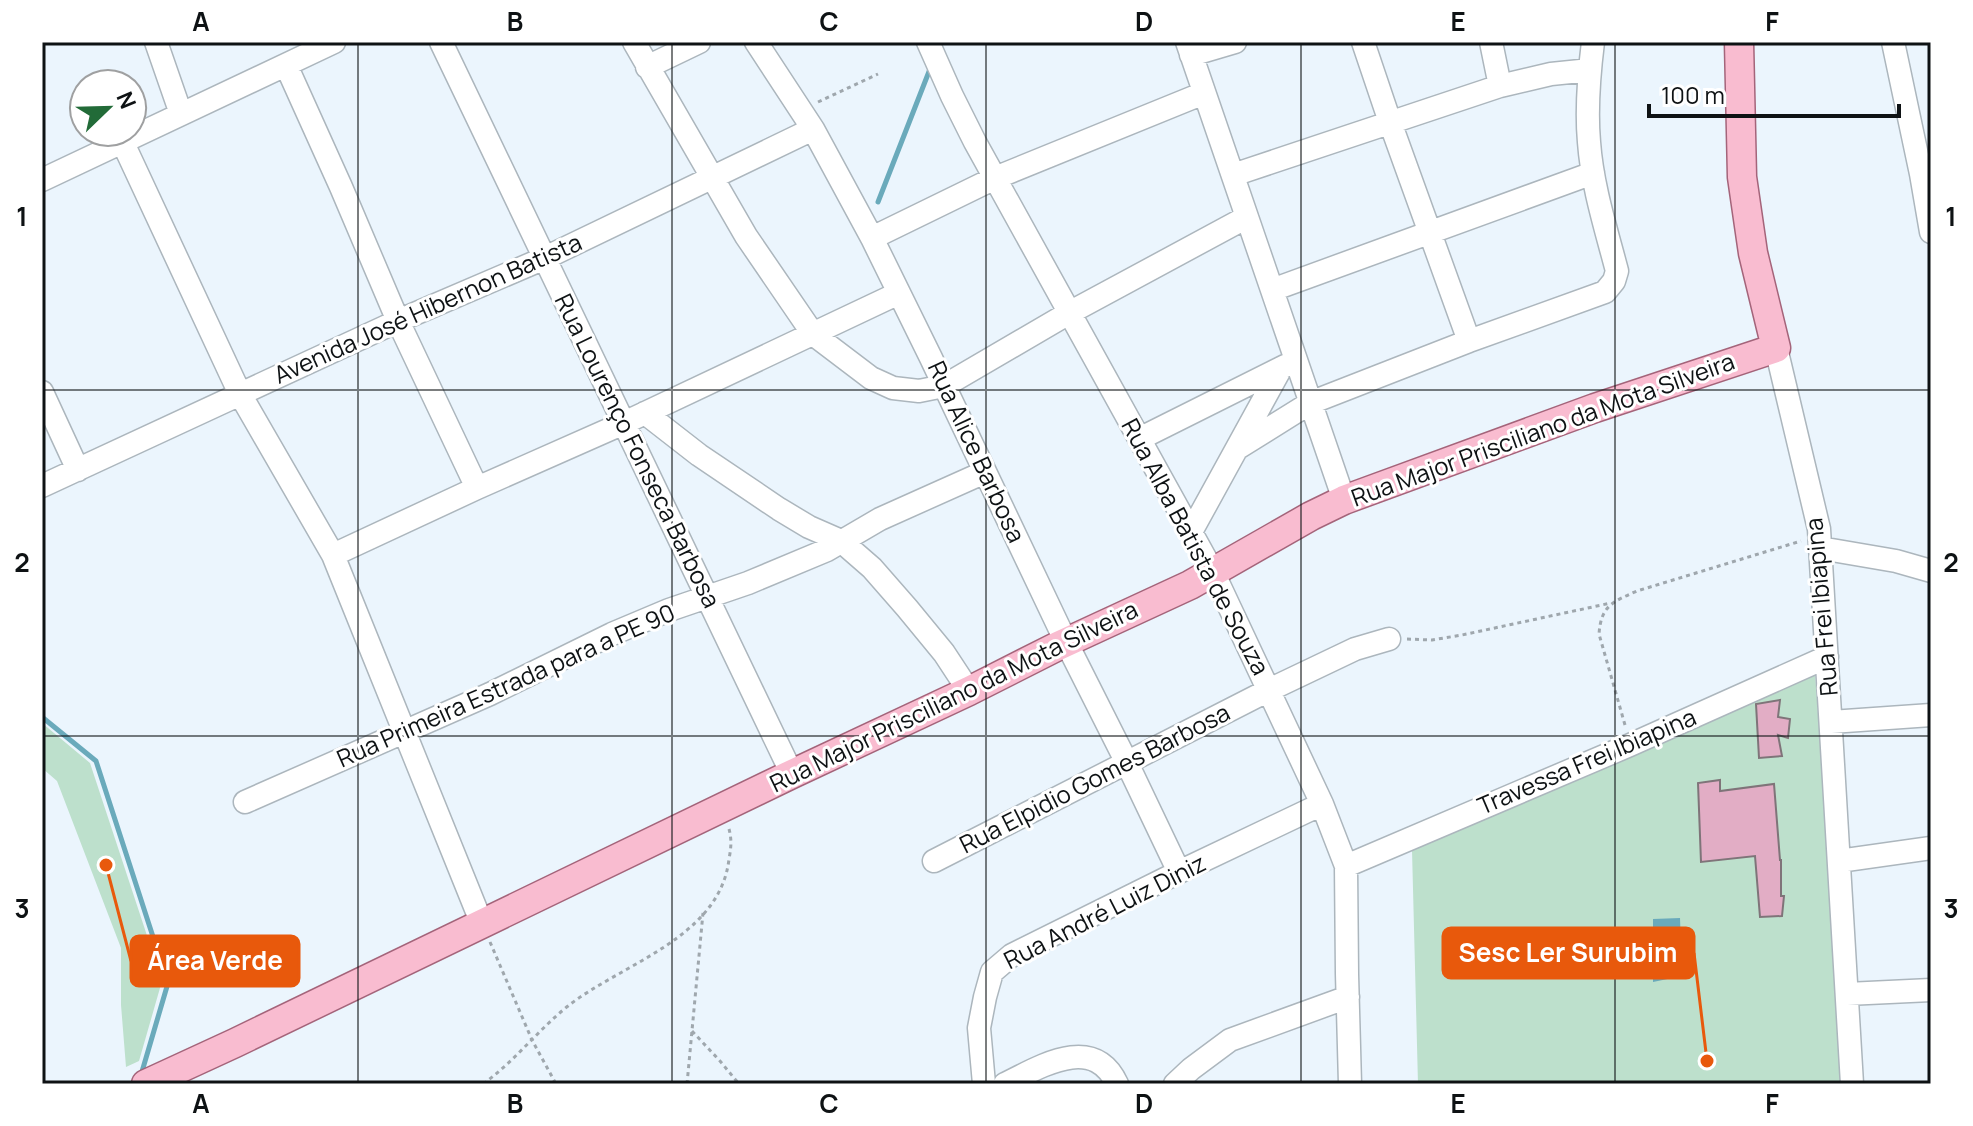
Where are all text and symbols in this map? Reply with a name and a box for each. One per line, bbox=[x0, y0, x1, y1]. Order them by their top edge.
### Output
text: A bbox=[192, 3, 210, 39]
text: B bbox=[507, 3, 523, 39]
text: C bbox=[819, 3, 839, 39]
text: D bbox=[1135, 3, 1153, 39]
text: E bbox=[1450, 3, 1466, 39]
text: F bbox=[1765, 3, 1779, 39]
north arrow bbox=[68, 68, 148, 148]
scale bar bbox=[1649, 68, 1899, 118]
text: 100 m bbox=[1661, 78, 1725, 111]
text: N bbox=[110, 87, 143, 113]
text: 1 bbox=[16, 198, 28, 234]
text: 1 bbox=[1945, 198, 1957, 234]
street label: Avenida José Hibernon Batista bbox=[268, 225, 586, 391]
street label: Rua Lourenço Fonseca Barbosa bbox=[548, 288, 729, 613]
street label: Rua Major Prisciliano da Mota Silveira bbox=[1346, 344, 1739, 513]
street label: Rua Alice Barbosa bbox=[921, 355, 1034, 547]
street label: Rua Alba Batista de Souza bbox=[1115, 412, 1278, 680]
street label: Rua Frei Ibiapina bbox=[1796, 517, 1845, 698]
text: 2 bbox=[14, 544, 30, 580]
text: 2 bbox=[1943, 544, 1959, 580]
street label: Rua Major Prisciliano da Mota Silveira bbox=[764, 592, 1143, 799]
street label: Rua Primeira Estrada para a PE 90 bbox=[331, 595, 680, 774]
street label: Rua Elpidio Gomes Barbosa bbox=[954, 695, 1235, 860]
street label: Travessa Frei Ibiapina bbox=[1472, 700, 1701, 822]
street label: Rua André Luiz Diniz bbox=[998, 845, 1211, 976]
text: 3 bbox=[14, 890, 30, 926]
text: 3 bbox=[1943, 890, 1959, 926]
callout: Sesc Ler Surubim bbox=[1443, 928, 1694, 978]
text: Sesc Ler Surubim bbox=[1459, 934, 1677, 970]
callout: Área Verde bbox=[131, 936, 299, 986]
text: Área Verde bbox=[147, 942, 283, 978]
text: A bbox=[192, 1085, 210, 1121]
text: B bbox=[507, 1085, 523, 1121]
text: C bbox=[819, 1085, 839, 1121]
text: D bbox=[1135, 1085, 1153, 1121]
text: E bbox=[1450, 1085, 1466, 1121]
text: F bbox=[1765, 1085, 1779, 1121]

